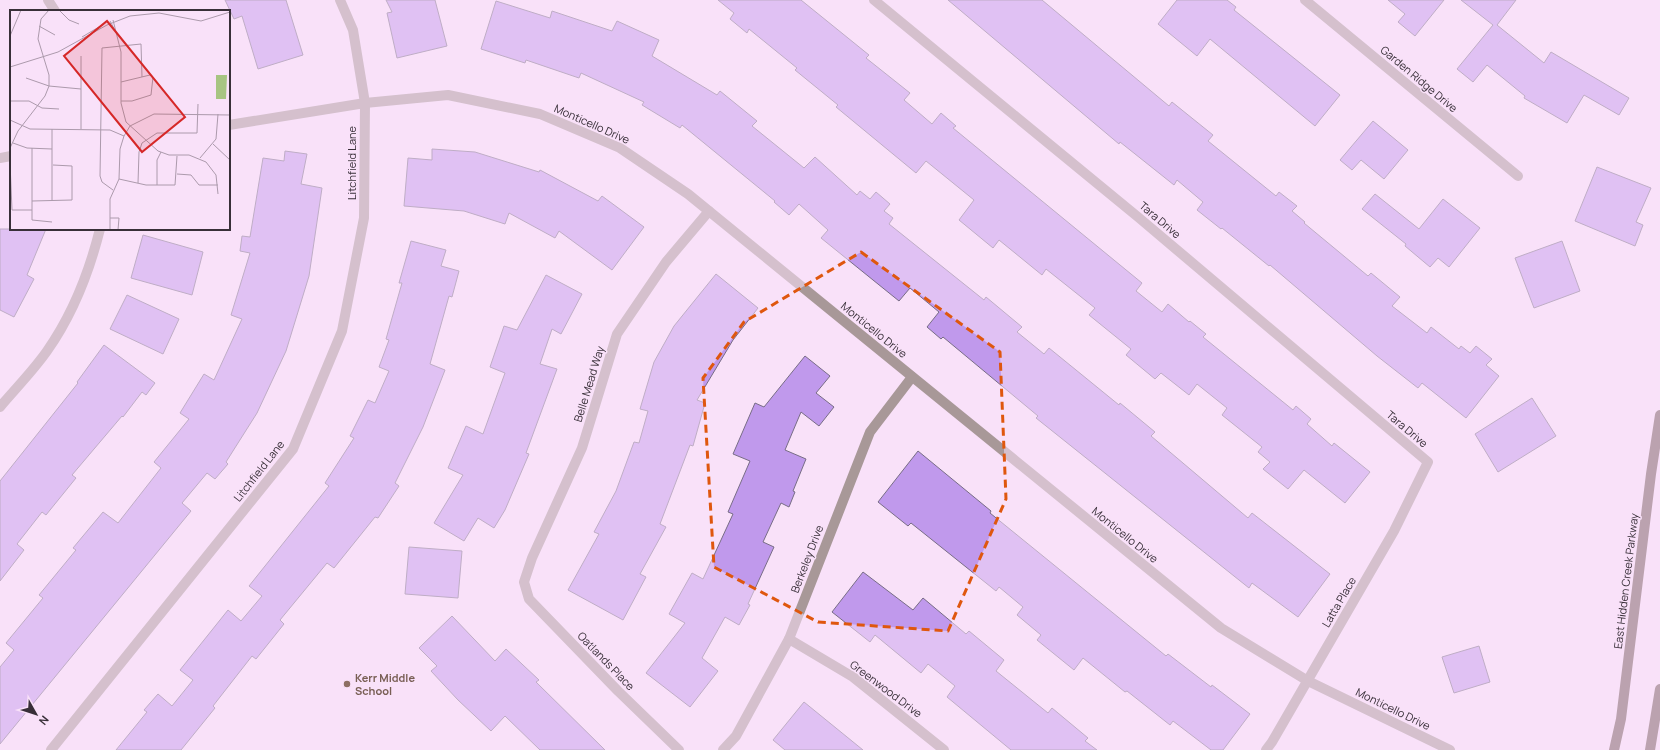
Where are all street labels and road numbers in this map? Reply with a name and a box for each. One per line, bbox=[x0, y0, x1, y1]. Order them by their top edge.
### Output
street label: Garden Ridge Drive bbox=[1378, 42, 1461, 116]
street label: Monticello Drive bbox=[552, 100, 633, 147]
street label: Litchfield Lane bbox=[344, 125, 359, 200]
street label: Tara Drive bbox=[1136, 198, 1185, 242]
street label: Monticello Drive bbox=[838, 298, 911, 361]
street label: Belle Mead Way bbox=[570, 344, 607, 424]
street label: Tara Drive bbox=[1383, 407, 1432, 451]
street label: Litchfield Lane bbox=[230, 436, 288, 504]
street label: Monticello Drive bbox=[1089, 503, 1162, 566]
street label: East Hidden Creek Parkway bbox=[1610, 512, 1641, 650]
street label: Berkeley Drive bbox=[787, 522, 827, 595]
street label: Latta Place bbox=[1318, 573, 1359, 630]
street label: Oatlands Place bbox=[575, 628, 638, 694]
street label: Greenwood Drive bbox=[847, 657, 926, 721]
street label: Monticello Drive bbox=[1353, 684, 1433, 733]

